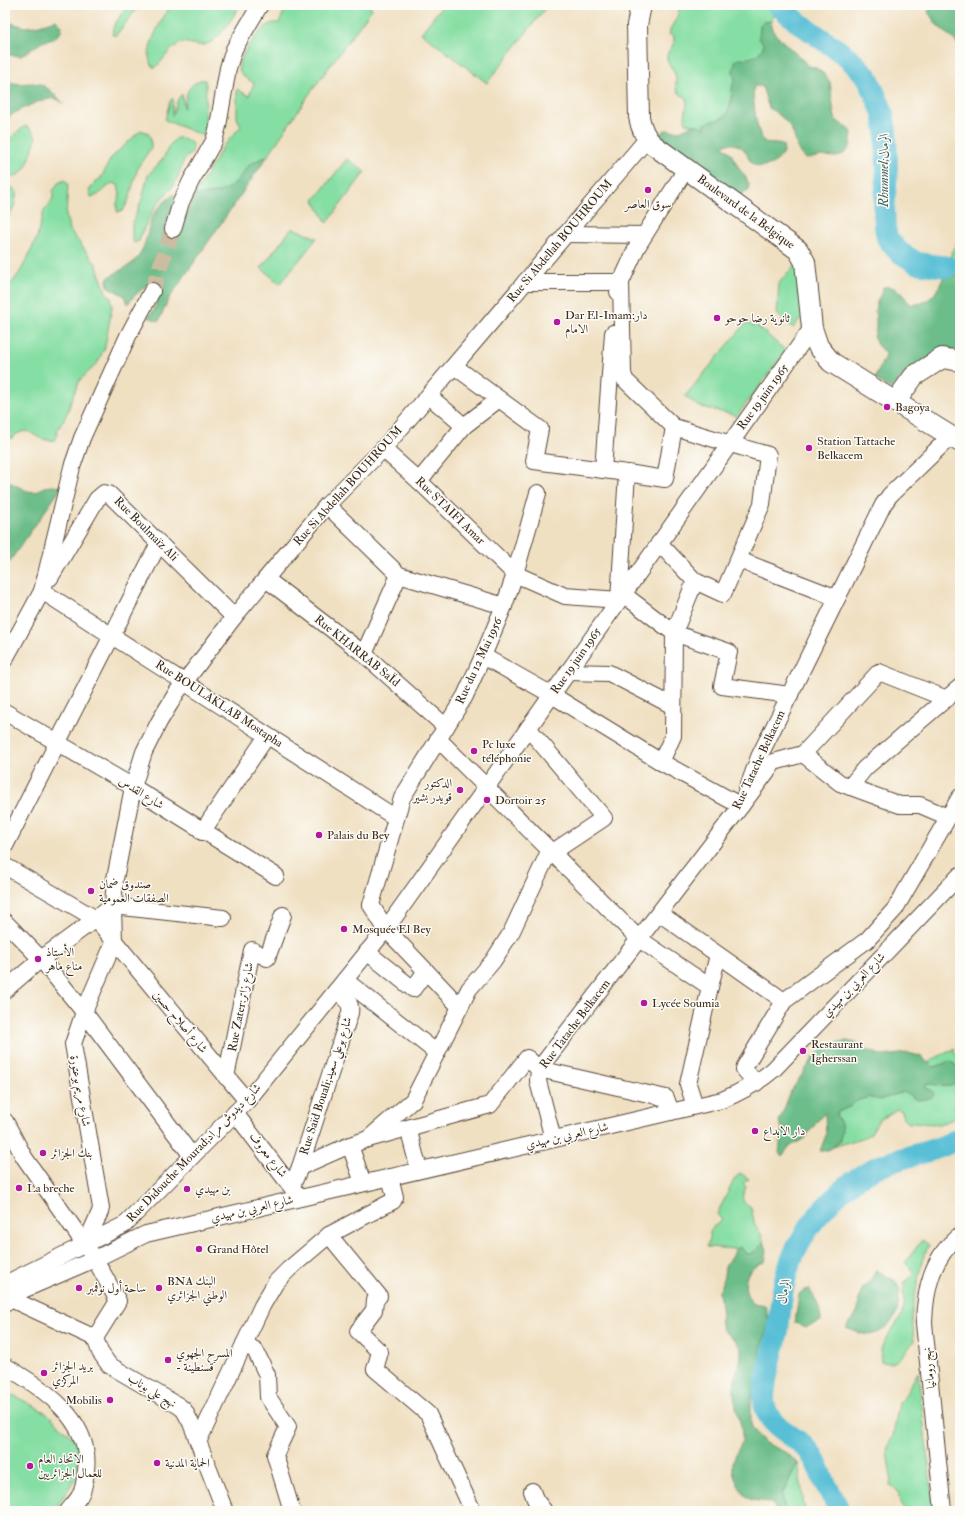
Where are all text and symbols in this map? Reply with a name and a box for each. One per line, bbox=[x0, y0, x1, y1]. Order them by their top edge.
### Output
water label: Rhummel;الرمال bbox=[876, 133, 892, 208]
street label: Boulevard de la Belgique bbox=[694, 171, 798, 253]
street label: Rue Si Abdellah BOUHROUM bbox=[504, 176, 616, 306]
marker: سوق العاصر bbox=[643, 185, 653, 195]
place label: سوق العاصر bbox=[623, 197, 671, 212]
place label: Dar El-Imam;دار الامام bbox=[565, 308, 648, 340]
place label: ثانوية رضا حوحو bbox=[724, 311, 790, 326]
marker: ثانوية رضا حوحو bbox=[712, 313, 722, 323]
marker: Dar El-Imam;دار الامام bbox=[552, 317, 562, 327]
street label: Rue 19 juin 1965 bbox=[734, 361, 792, 433]
place label: Bagoya bbox=[895, 400, 931, 415]
marker: Bagoya bbox=[882, 402, 892, 412]
street label: Rue Si Abdellah BOUHROUM bbox=[290, 423, 406, 549]
place label: Station Tattache Belkacem bbox=[817, 434, 895, 463]
marker: Station Tattache Belkacem bbox=[804, 443, 814, 453]
street label: Rue STAIFI Amar bbox=[412, 474, 488, 548]
street label: Rue Boulmaïz Ali bbox=[111, 494, 181, 564]
street label: Rue KHARRAB SaÏd bbox=[311, 612, 403, 690]
street label: Rue du 12 Mai 1956 bbox=[452, 615, 506, 707]
street label: Rue 19 juin 1965 bbox=[548, 624, 605, 697]
street label: Rue BOULAKLAB Mostapha bbox=[152, 657, 286, 751]
street label: Rue Tatache Belkacem bbox=[729, 707, 789, 812]
place label: Pc luxe téléphonie bbox=[482, 737, 531, 766]
marker: Pc luxe téléphonie bbox=[469, 746, 479, 756]
street label: شارع القدس bbox=[114, 773, 166, 815]
place label: الدكتور قويدر بشير bbox=[411, 776, 452, 805]
marker: الدكتور قويدر بشير bbox=[455, 785, 465, 795]
place label: Dortoir 25 bbox=[495, 793, 547, 808]
marker: Dortoir 25 bbox=[482, 795, 492, 805]
place label: Palais du Bey bbox=[327, 828, 390, 843]
marker: Palais du Bey bbox=[314, 830, 324, 840]
place label: صندوق ضمان الصفقات العمومية bbox=[99, 877, 169, 906]
marker: صندوق ضمان الصفقات العمومية bbox=[86, 886, 96, 896]
place label: Mosquée El Bey bbox=[352, 922, 431, 937]
marker: Mosquée El Bey bbox=[339, 924, 349, 934]
place label: الأستاذ مناع ماهر bbox=[44, 943, 82, 977]
street label: شارع العربي بن مهيدي bbox=[819, 949, 891, 1023]
marker: الأستاذ مناع ماهر bbox=[33, 954, 43, 964]
street label: Rue Zater;شارع زاتر bbox=[225, 961, 260, 1053]
street label: Rue Tatache Belkacem bbox=[537, 976, 614, 1072]
street label: شارع أصلاح حسين bbox=[147, 987, 211, 1058]
place label: Lycée Soumia bbox=[652, 996, 720, 1011]
marker: Lycée Soumia bbox=[639, 998, 649, 1008]
street label: Rue Saïd Bouali;شارع بوعلي سعيد bbox=[297, 1015, 359, 1158]
place label: Restaurant Igherssan bbox=[811, 1037, 863, 1066]
marker: Restaurant Igherssan bbox=[798, 1046, 808, 1056]
street label: شارع مريم بوعتورة bbox=[63, 1054, 94, 1129]
street label: Rue Didouche Mourad;شارع ديدوش مراد bbox=[124, 1080, 267, 1228]
street label: شارع العربي بن مهيدي bbox=[524, 1119, 611, 1156]
place label: دار الابداع bbox=[763, 1124, 806, 1142]
marker: دار الابداع bbox=[750, 1126, 760, 1136]
street label: شارع معروف bbox=[243, 1129, 290, 1183]
place label: بنك الجزائر bbox=[49, 1146, 92, 1161]
marker: بنك الجزائر bbox=[38, 1148, 48, 1158]
place label: La breche bbox=[27, 1181, 75, 1196]
place label: بن مهيدي bbox=[195, 1182, 231, 1199]
marker: La breche bbox=[14, 1183, 24, 1193]
marker: بن مهيدي bbox=[182, 1184, 192, 1194]
street label: شارع العربي بن مهيدي bbox=[209, 1192, 296, 1229]
place label: Grand Hôtel bbox=[207, 1242, 269, 1257]
marker: Grand Hôtel bbox=[194, 1244, 204, 1254]
place label: BNA البنك الوطني الجزائري bbox=[167, 1274, 227, 1307]
water label: الرمال bbox=[774, 1277, 794, 1305]
place label: ساحة أول نوفمبر bbox=[85, 1280, 146, 1296]
marker: ساحة أول نوفمبر bbox=[74, 1283, 84, 1293]
marker: BNA البنك الوطني الجزائري bbox=[154, 1283, 164, 1293]
place label: المسرح الجهوي - قسنطينة bbox=[176, 1346, 233, 1375]
street label: نهج رومانيا bbox=[919, 1346, 942, 1389]
marker: المسرح الجهوي - قسنطينة bbox=[163, 1355, 173, 1365]
place label: بريد الجزائر المركزي bbox=[50, 1359, 93, 1390]
marker: بريد الجزائر المركزي bbox=[39, 1368, 49, 1378]
street label: نهج علي بوناب bbox=[123, 1371, 179, 1415]
place label: Mobilis bbox=[65, 1393, 102, 1408]
marker: Mobilis bbox=[105, 1395, 115, 1405]
place label: الاتحاد العام للعمال الجزائريين bbox=[38, 1452, 102, 1481]
place label: الحماية المدنية bbox=[165, 1456, 210, 1471]
marker: الحماية المدنية bbox=[152, 1458, 162, 1468]
marker: الاتحاد العام للعمال الجزائريين bbox=[25, 1461, 35, 1471]

